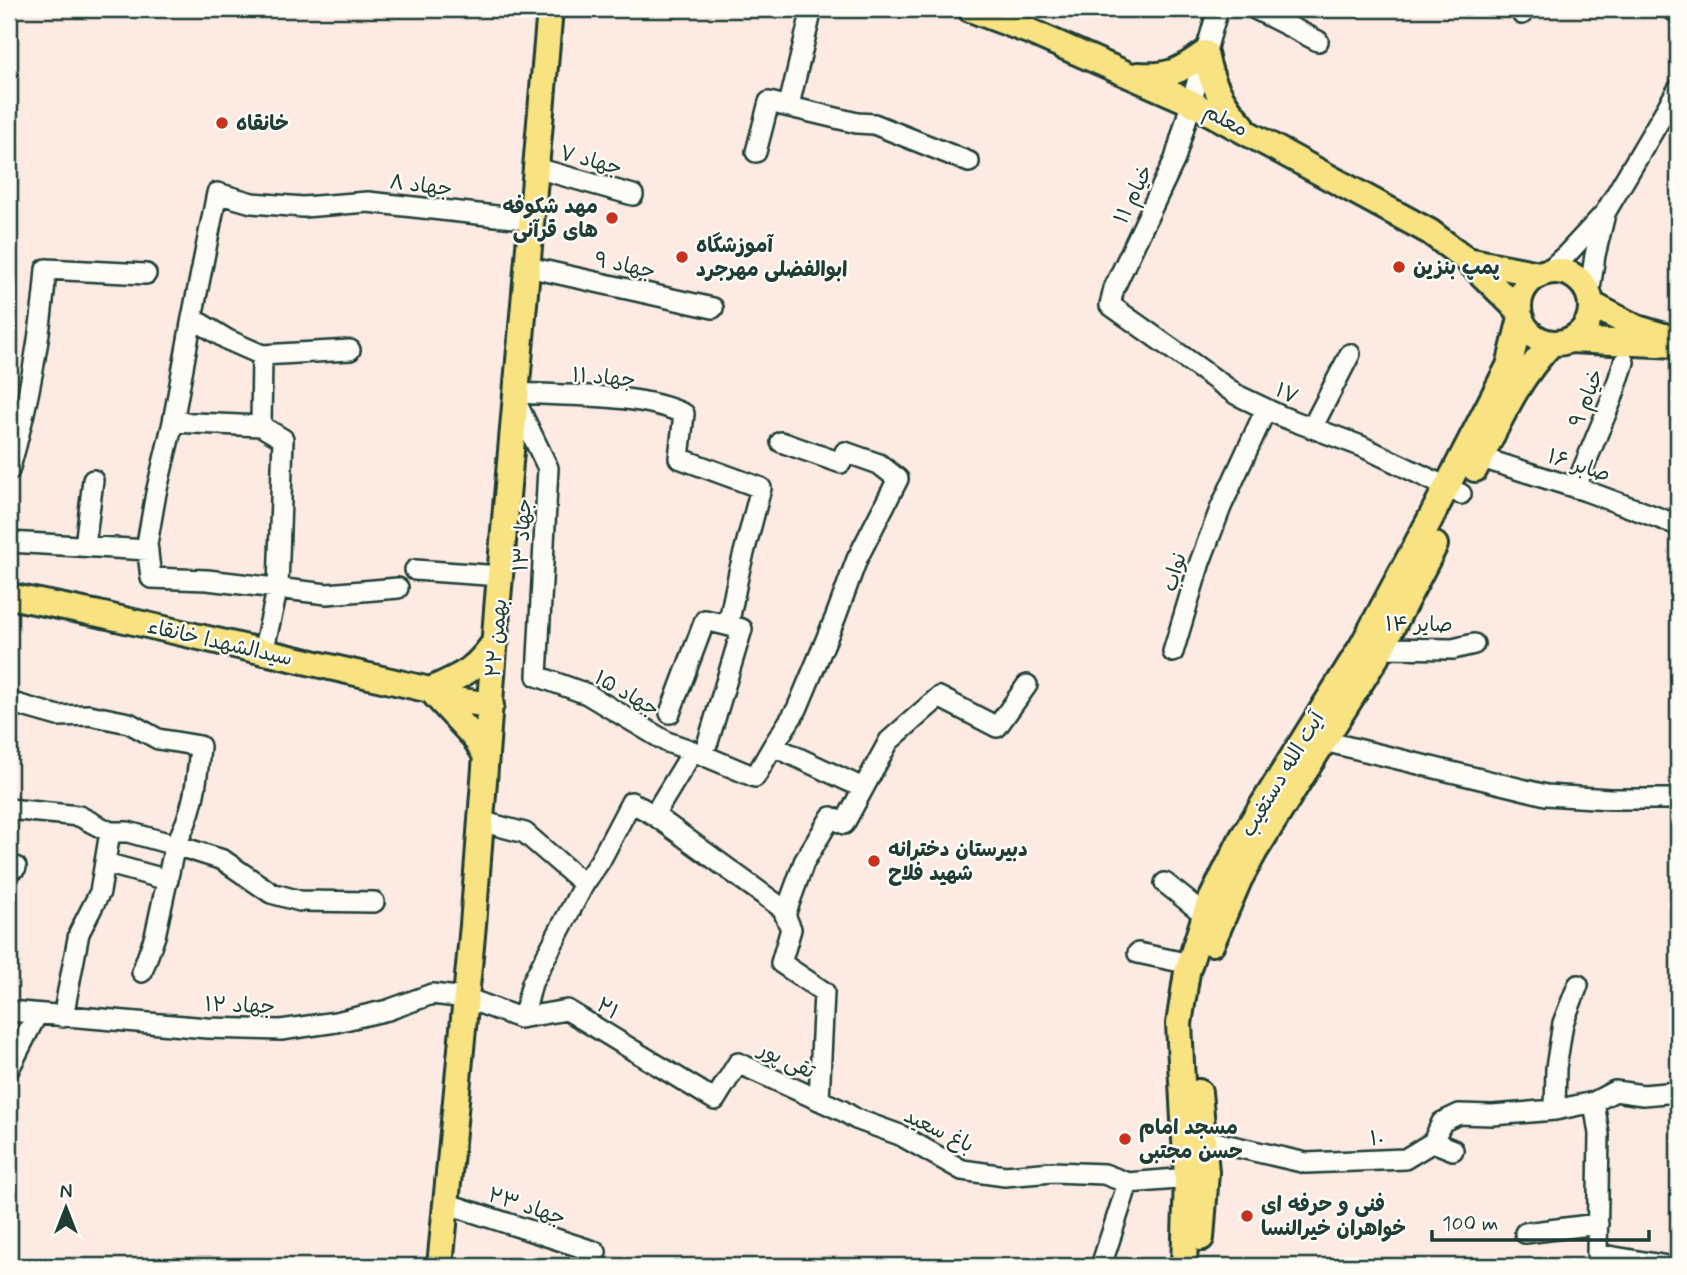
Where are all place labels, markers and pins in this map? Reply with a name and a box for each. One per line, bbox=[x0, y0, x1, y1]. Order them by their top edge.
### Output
place label: خانقاه bbox=[236, 110, 289, 138]
marker: خانقاه bbox=[214, 115, 230, 131]
place label: مهد شکوفه های قرآنی bbox=[503, 193, 598, 245]
marker: مهد شکوفه های قرآنی bbox=[604, 210, 620, 226]
place label: آموزشگاه ابوالفضلی مهرجرد bbox=[696, 232, 848, 284]
marker: آموزشگاه ابوالفضلی مهرجرد bbox=[674, 249, 690, 265]
place label: پمپ بنزین bbox=[1413, 254, 1500, 282]
marker: پمپ بنزین bbox=[1391, 259, 1407, 275]
place label: دبیرستان دخترانه شهید فلاح bbox=[888, 836, 1028, 888]
marker: دبیرستان دخترانه شهید فلاح bbox=[866, 853, 882, 869]
place label: مسجد امام حسن مجتبی bbox=[1139, 1114, 1243, 1166]
marker: مسجد امام حسن مجتبی bbox=[1117, 1131, 1133, 1147]
place label: فنی و حرفه ای خواهران خیرالنسا bbox=[1261, 1191, 1406, 1243]
marker: فنی و حرفه ای خواهران خیرالنسا bbox=[1239, 1208, 1255, 1224]

